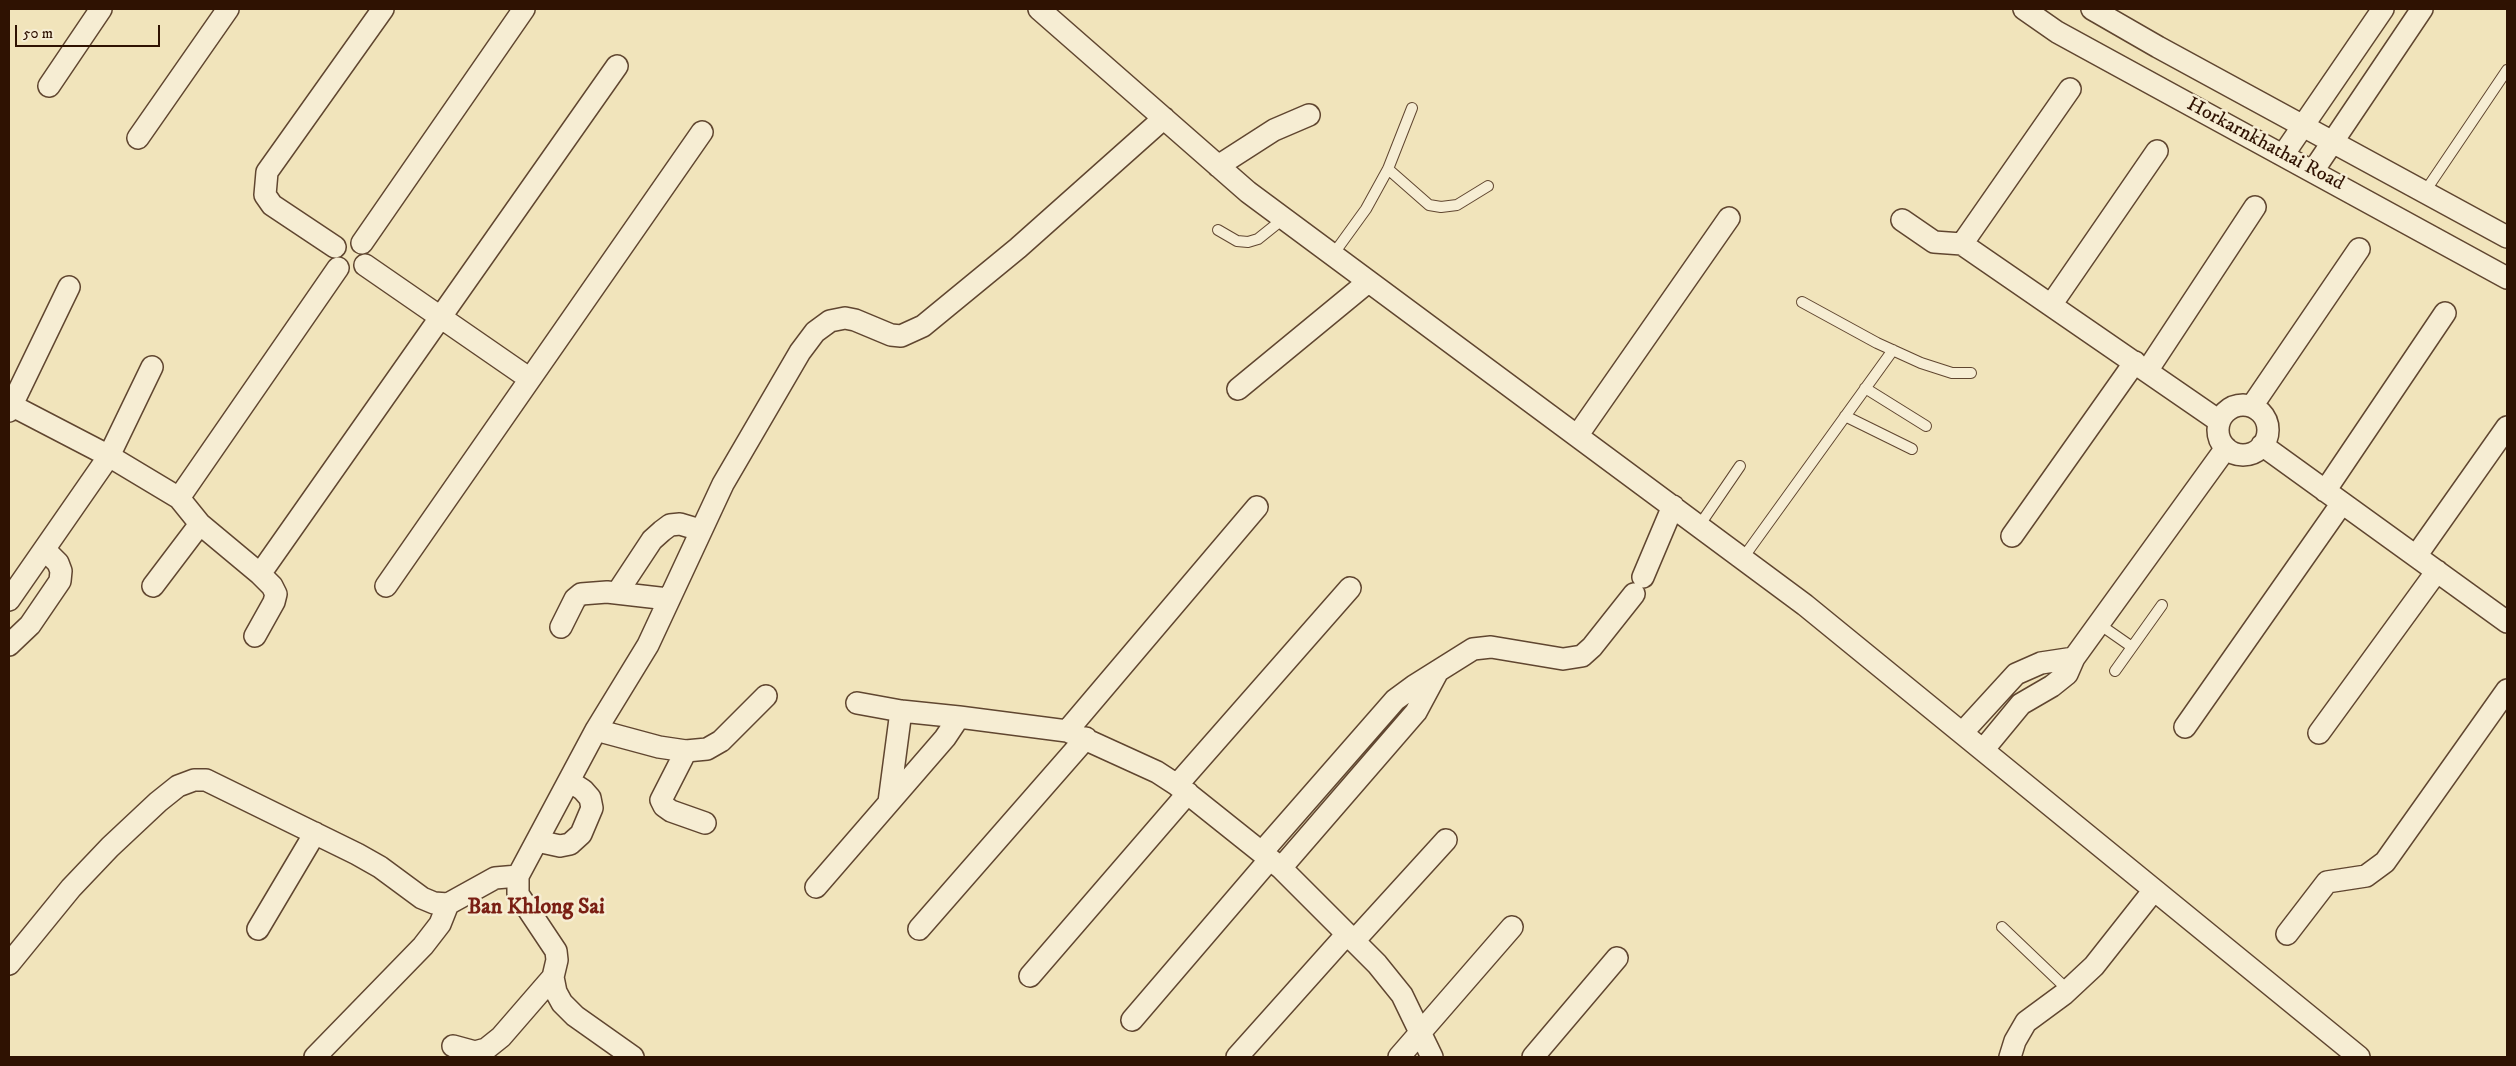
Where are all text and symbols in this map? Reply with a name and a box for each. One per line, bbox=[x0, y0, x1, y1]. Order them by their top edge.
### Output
scale bar bbox=[18, 15, 162, 47]
text: 50 m bbox=[23, 24, 53, 43]
street label: Horkarnkhathai Road bbox=[2182, 93, 2348, 197]
district label: Ban Khlong Sai bbox=[467, 895, 605, 921]

